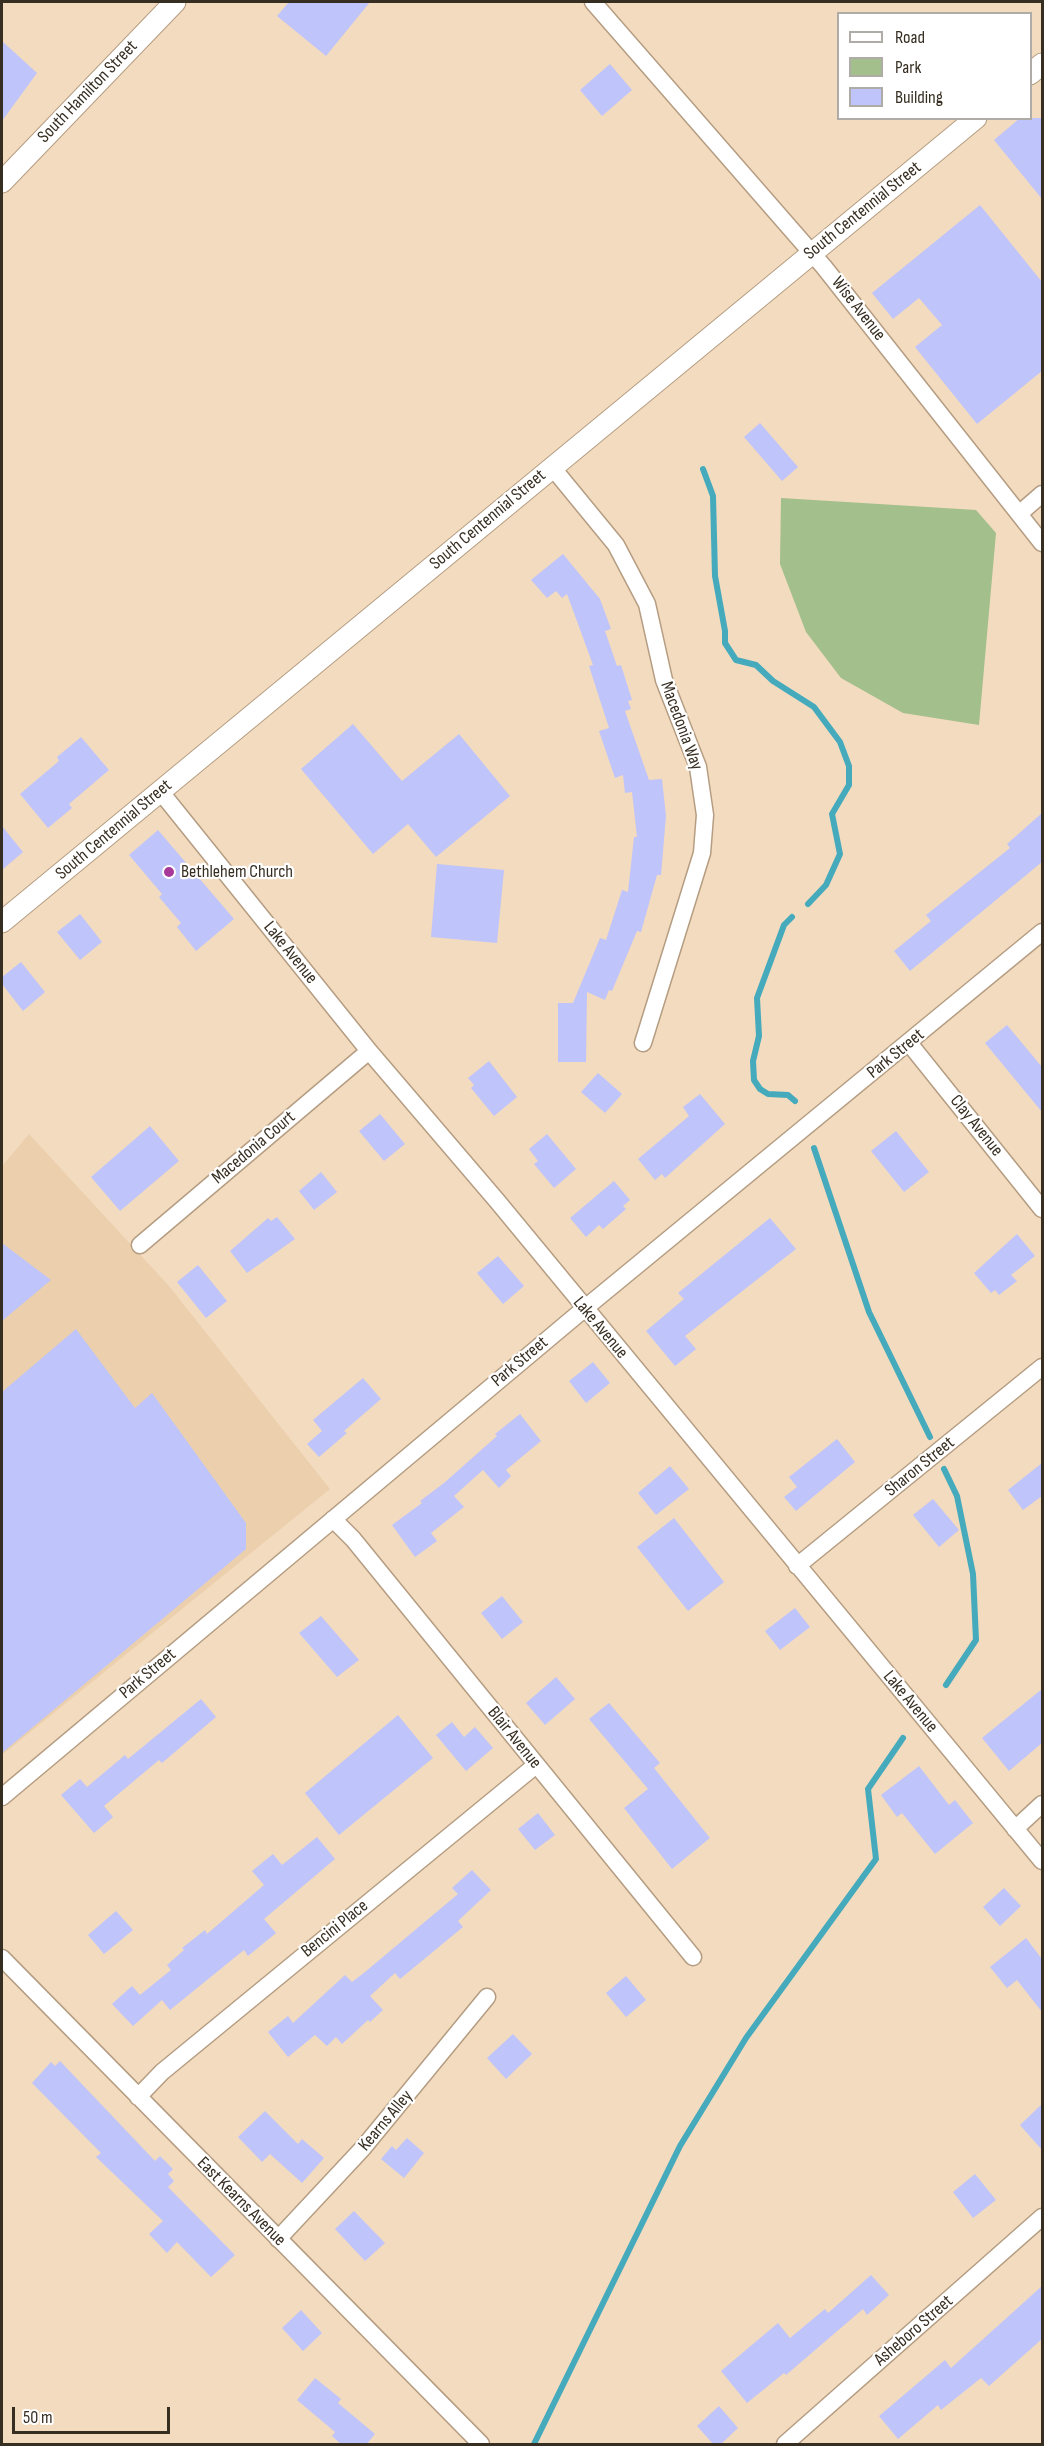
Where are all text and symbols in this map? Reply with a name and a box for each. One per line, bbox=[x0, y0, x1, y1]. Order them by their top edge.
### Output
legend bbox=[837, 12, 1032, 120]
text: Road bbox=[895, 27, 925, 48]
street label: South Hamilton Street bbox=[34, 36, 142, 148]
text: Park bbox=[895, 57, 921, 78]
text: Building bbox=[895, 87, 943, 108]
street label: South Centennial Street bbox=[800, 157, 926, 265]
street label: Wise Avenue bbox=[826, 273, 890, 345]
street label: South Centennial Street bbox=[426, 465, 550, 575]
street label: Macedonia Way bbox=[655, 679, 707, 773]
street label: South Centennial Street bbox=[52, 775, 176, 885]
place label: Bethlehem Church bbox=[181, 861, 293, 883]
marker: Bethlehem Church bbox=[162, 865, 176, 879]
street label: Lake Avenue bbox=[258, 917, 322, 989]
street label: Park Street bbox=[863, 1024, 929, 1084]
street label: Clay Avenue bbox=[945, 1091, 1007, 1161]
street label: Macedonia Court bbox=[208, 1107, 300, 1189]
street label: Lake Avenue bbox=[568, 1293, 632, 1363]
street label: Park Street bbox=[487, 1332, 553, 1392]
street label: Sharon Street bbox=[881, 1432, 959, 1502]
street label: Park Street bbox=[115, 1644, 181, 1704]
street label: Lake Avenue bbox=[878, 1667, 942, 1737]
street label: Blair Avenue bbox=[482, 1703, 546, 1773]
street label: Bencini Place bbox=[297, 1896, 373, 1962]
street label: Kearns Alley bbox=[354, 2086, 418, 2156]
street label: East Kearns Avenue bbox=[192, 2153, 290, 2251]
street label: Asheboro Street bbox=[870, 2291, 958, 2371]
scale bar bbox=[15, 2395, 172, 2433]
text: 50 m bbox=[23, 2407, 53, 2428]

